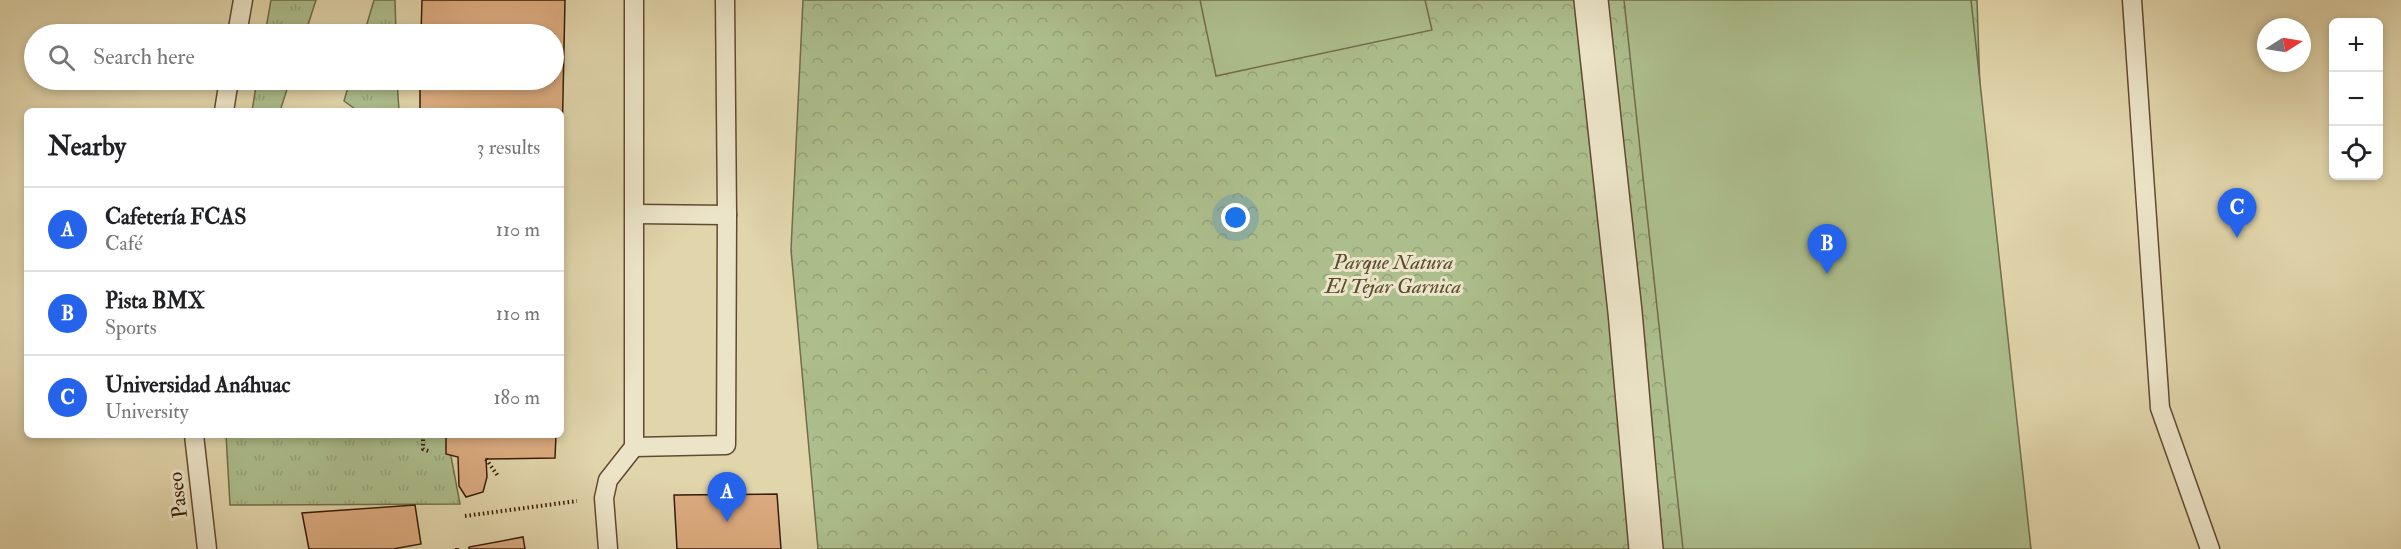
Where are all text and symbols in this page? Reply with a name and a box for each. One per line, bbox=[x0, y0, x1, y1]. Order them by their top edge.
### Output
north arrow bbox=[2257, 18, 2311, 72]
map controls bbox=[2329, 18, 2383, 180]
button: + bbox=[2329, 18, 2383, 72]
search box bbox=[24, 24, 564, 90]
icon: search bbox=[45, 41, 78, 74]
text: Search here bbox=[93, 43, 195, 71]
button: − bbox=[2329, 72, 2383, 126]
button: locate bbox=[2329, 126, 2383, 180]
text: Nearby bbox=[48, 131, 126, 163]
text: 3 results bbox=[477, 135, 540, 160]
pin: C bbox=[2218, 188, 2256, 238]
text: Cafetería FCAS bbox=[105, 203, 246, 231]
your location bbox=[1221, 203, 1250, 232]
text: A bbox=[61, 217, 74, 242]
text: 110 m bbox=[496, 217, 540, 242]
pin: B bbox=[1808, 224, 1846, 274]
text: Café bbox=[105, 231, 143, 256]
park label: Parque Natura El Tejar Garnica bbox=[1323, 249, 1462, 300]
text: Pista BMX bbox=[105, 287, 205, 315]
text: B bbox=[61, 301, 74, 326]
text: 110 m bbox=[496, 301, 540, 326]
text: Sports bbox=[105, 315, 157, 340]
text: Universidad Anáhuac bbox=[105, 371, 290, 399]
text: C bbox=[60, 385, 75, 410]
text: 180 m bbox=[493, 385, 540, 410]
text: University bbox=[105, 399, 188, 424]
street label: Paseo bbox=[162, 470, 194, 520]
pin: A bbox=[708, 472, 746, 522]

